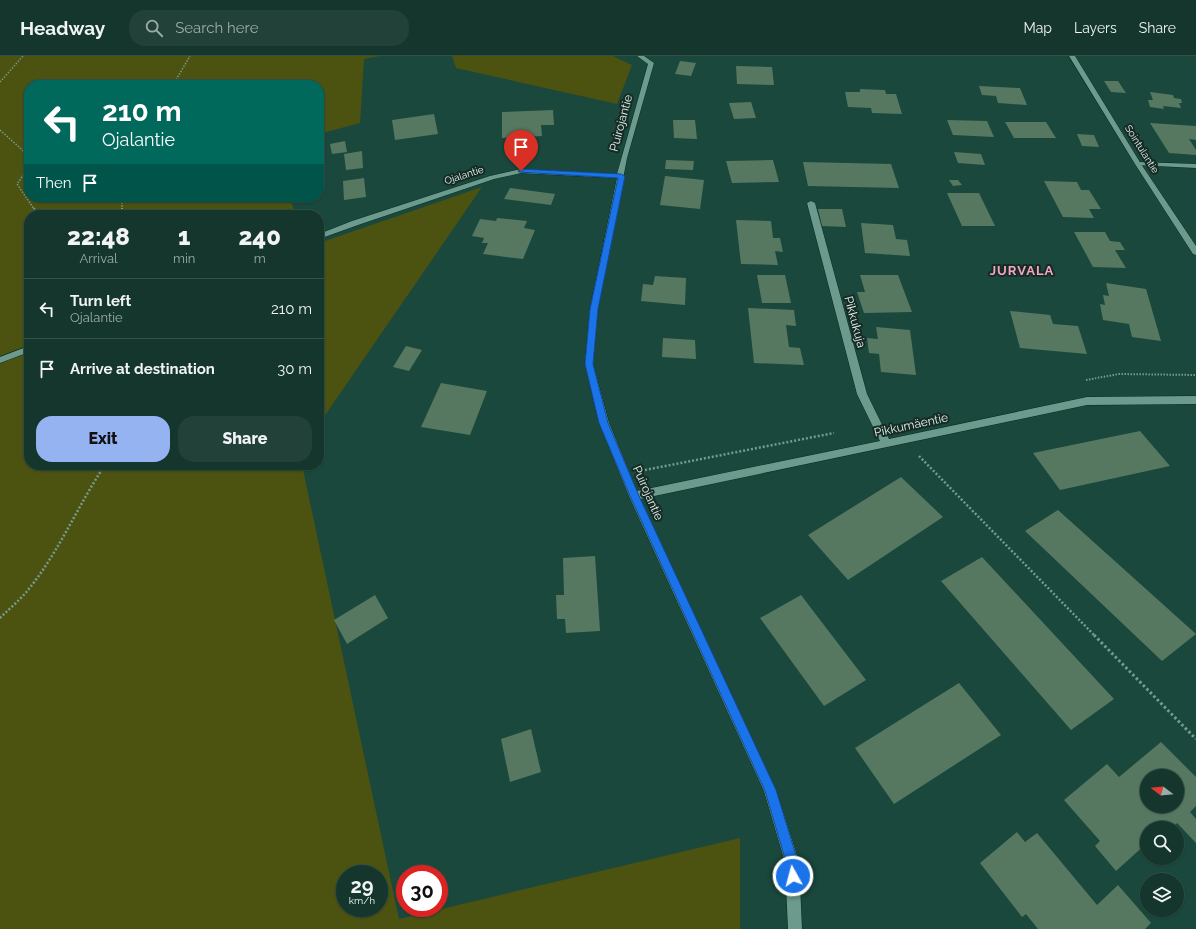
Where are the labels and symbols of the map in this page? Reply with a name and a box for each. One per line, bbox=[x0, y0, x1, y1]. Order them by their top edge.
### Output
street label: Puirojantie bbox=[607, 93, 635, 153]
street label: Sointulantie bbox=[1123, 123, 1161, 175]
pin bbox=[504, 130, 538, 171]
street label: Ojalantie bbox=[443, 163, 485, 186]
district label: JURVALA bbox=[990, 263, 1054, 278]
street label: Pikkukuja bbox=[841, 295, 869, 349]
street label: Pikkumäentie bbox=[873, 410, 949, 440]
street label: Puirojantie bbox=[630, 464, 666, 522]
north arrow bbox=[1140, 769, 1184, 813]
position arrow bbox=[772, 855, 814, 897]
speed limit sign: 30 bbox=[396, 865, 448, 917]

